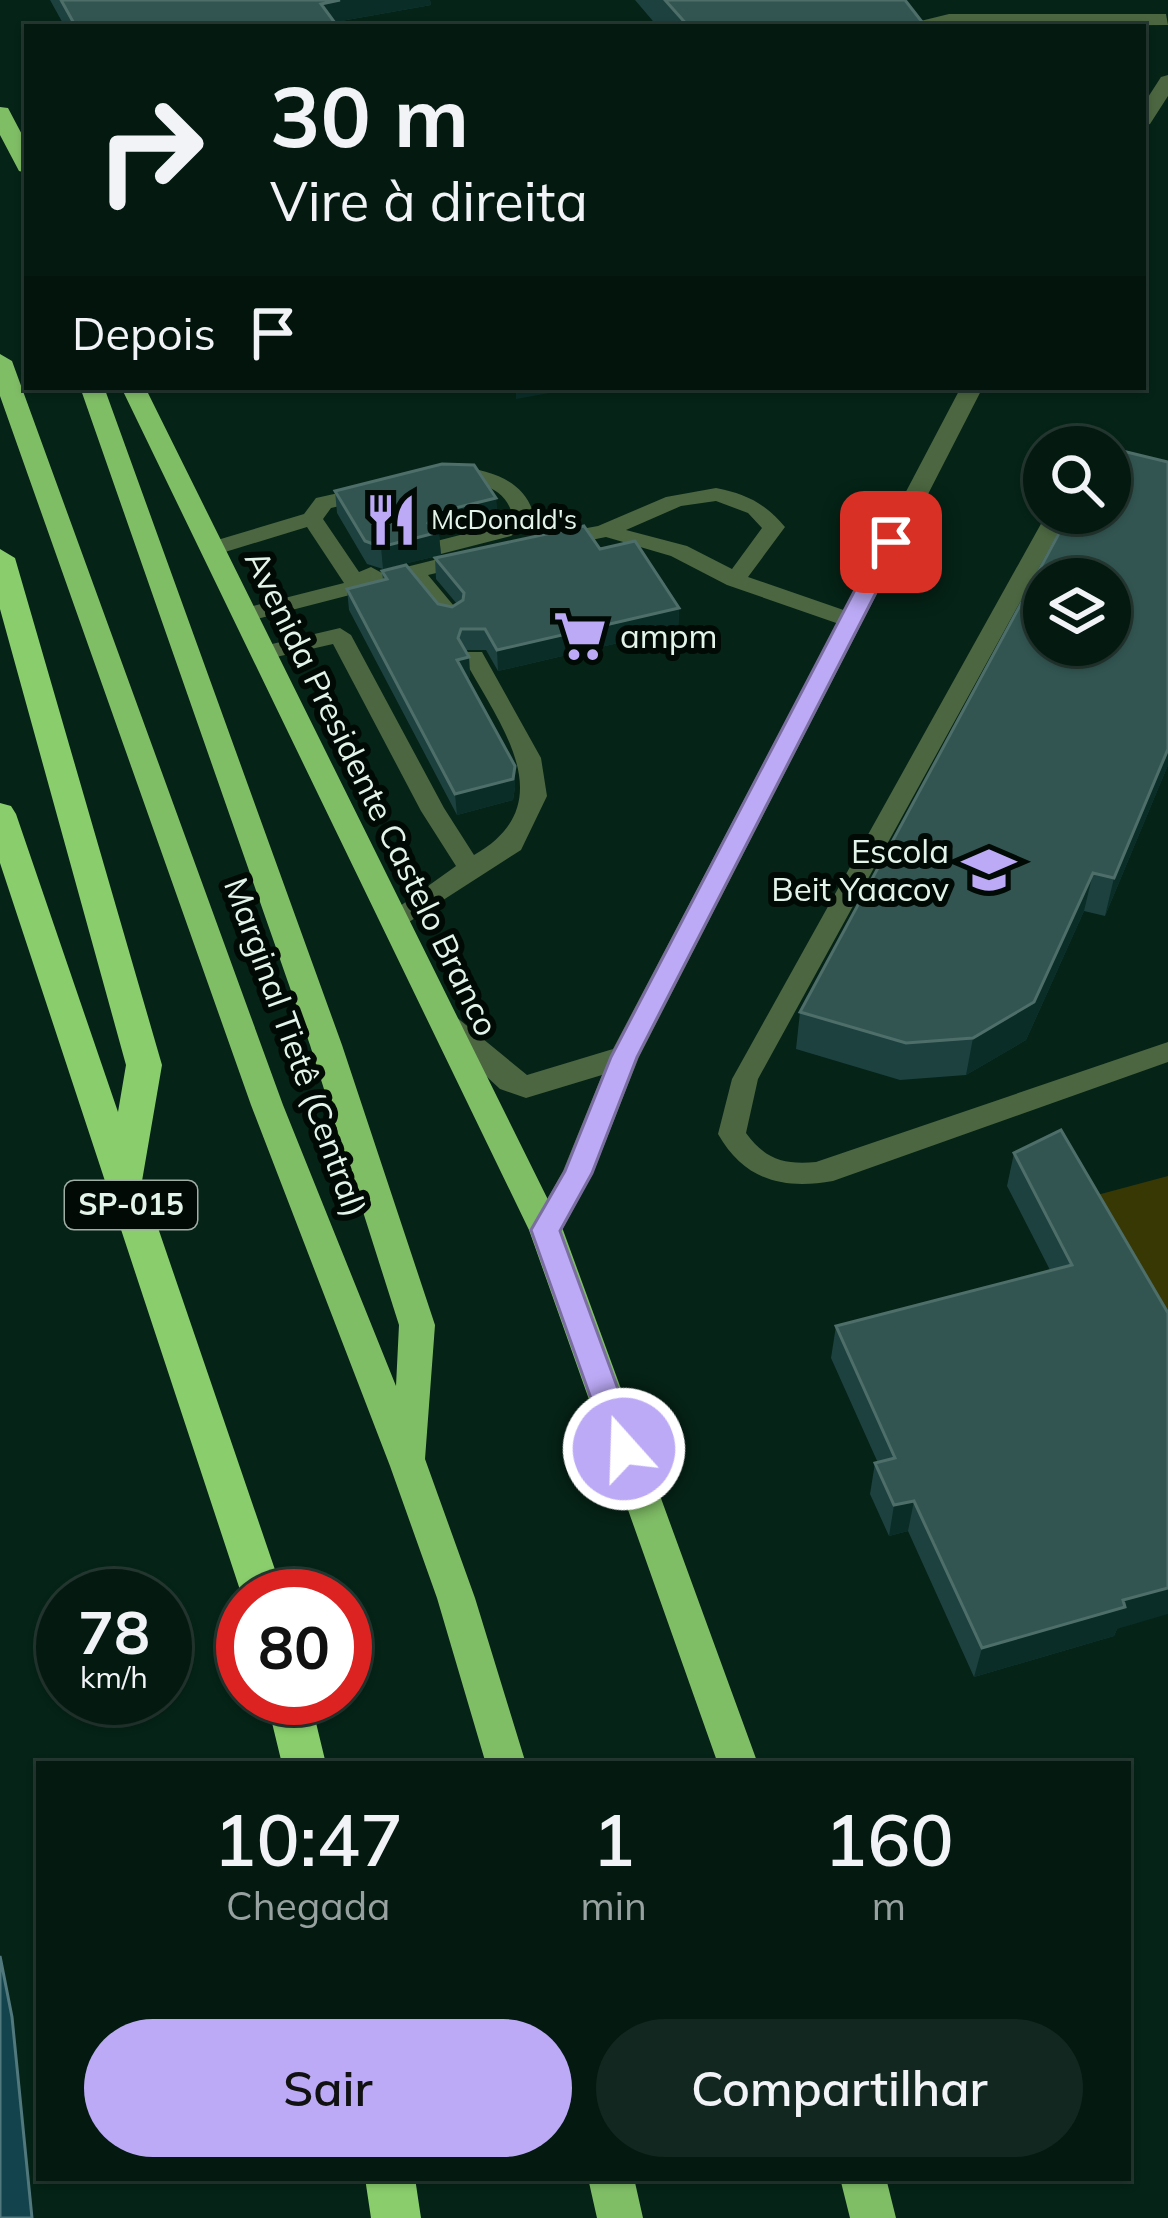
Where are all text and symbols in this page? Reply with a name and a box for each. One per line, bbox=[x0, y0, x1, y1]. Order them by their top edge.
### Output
text: 30 m bbox=[270, 63, 469, 168]
icon: right bbox=[72, 72, 228, 228]
text: Vire à direita bbox=[270, 167, 588, 235]
icon: arrive bbox=[240, 300, 306, 366]
text: Depois bbox=[72, 305, 216, 361]
map controls bbox=[1023, 426, 1131, 666]
button: search bbox=[1023, 426, 1131, 534]
restaurant icon: McDonald's bbox=[362, 491, 420, 549]
pin bbox=[840, 491, 942, 593]
place label: McDonald's bbox=[431, 502, 577, 536]
icon: arrive bbox=[858, 509, 924, 575]
street label: Avenida Presidente Castelo Branco bbox=[237, 543, 508, 1042]
button: layers bbox=[1023, 558, 1131, 666]
supermarket icon: ampm bbox=[551, 607, 609, 665]
place label: ampm bbox=[620, 615, 718, 656]
place label: Escola Beit Yaacov bbox=[771, 830, 949, 909]
school or university icon: Escola Beit Yaacov bbox=[960, 841, 1018, 899]
street label: Marginal Tietê (Central) bbox=[216, 872, 377, 1222]
road number: SP-015 bbox=[65, 1181, 197, 1229]
position arrow bbox=[561, 1386, 687, 1512]
speed limit sign: 80 bbox=[216, 1569, 372, 1725]
text: 78 bbox=[78, 1594, 150, 1669]
text: km/h bbox=[80, 1658, 148, 1696]
text: 10:47 bbox=[213, 1794, 403, 1884]
text: 1 bbox=[592, 1794, 635, 1884]
text: 160 bbox=[824, 1794, 954, 1884]
text: Chegada bbox=[226, 1881, 390, 1930]
text: min bbox=[580, 1881, 647, 1930]
text: m bbox=[872, 1881, 906, 1930]
button: Sair bbox=[84, 2019, 572, 2157]
button: Compartilhar bbox=[596, 2019, 1083, 2157]

